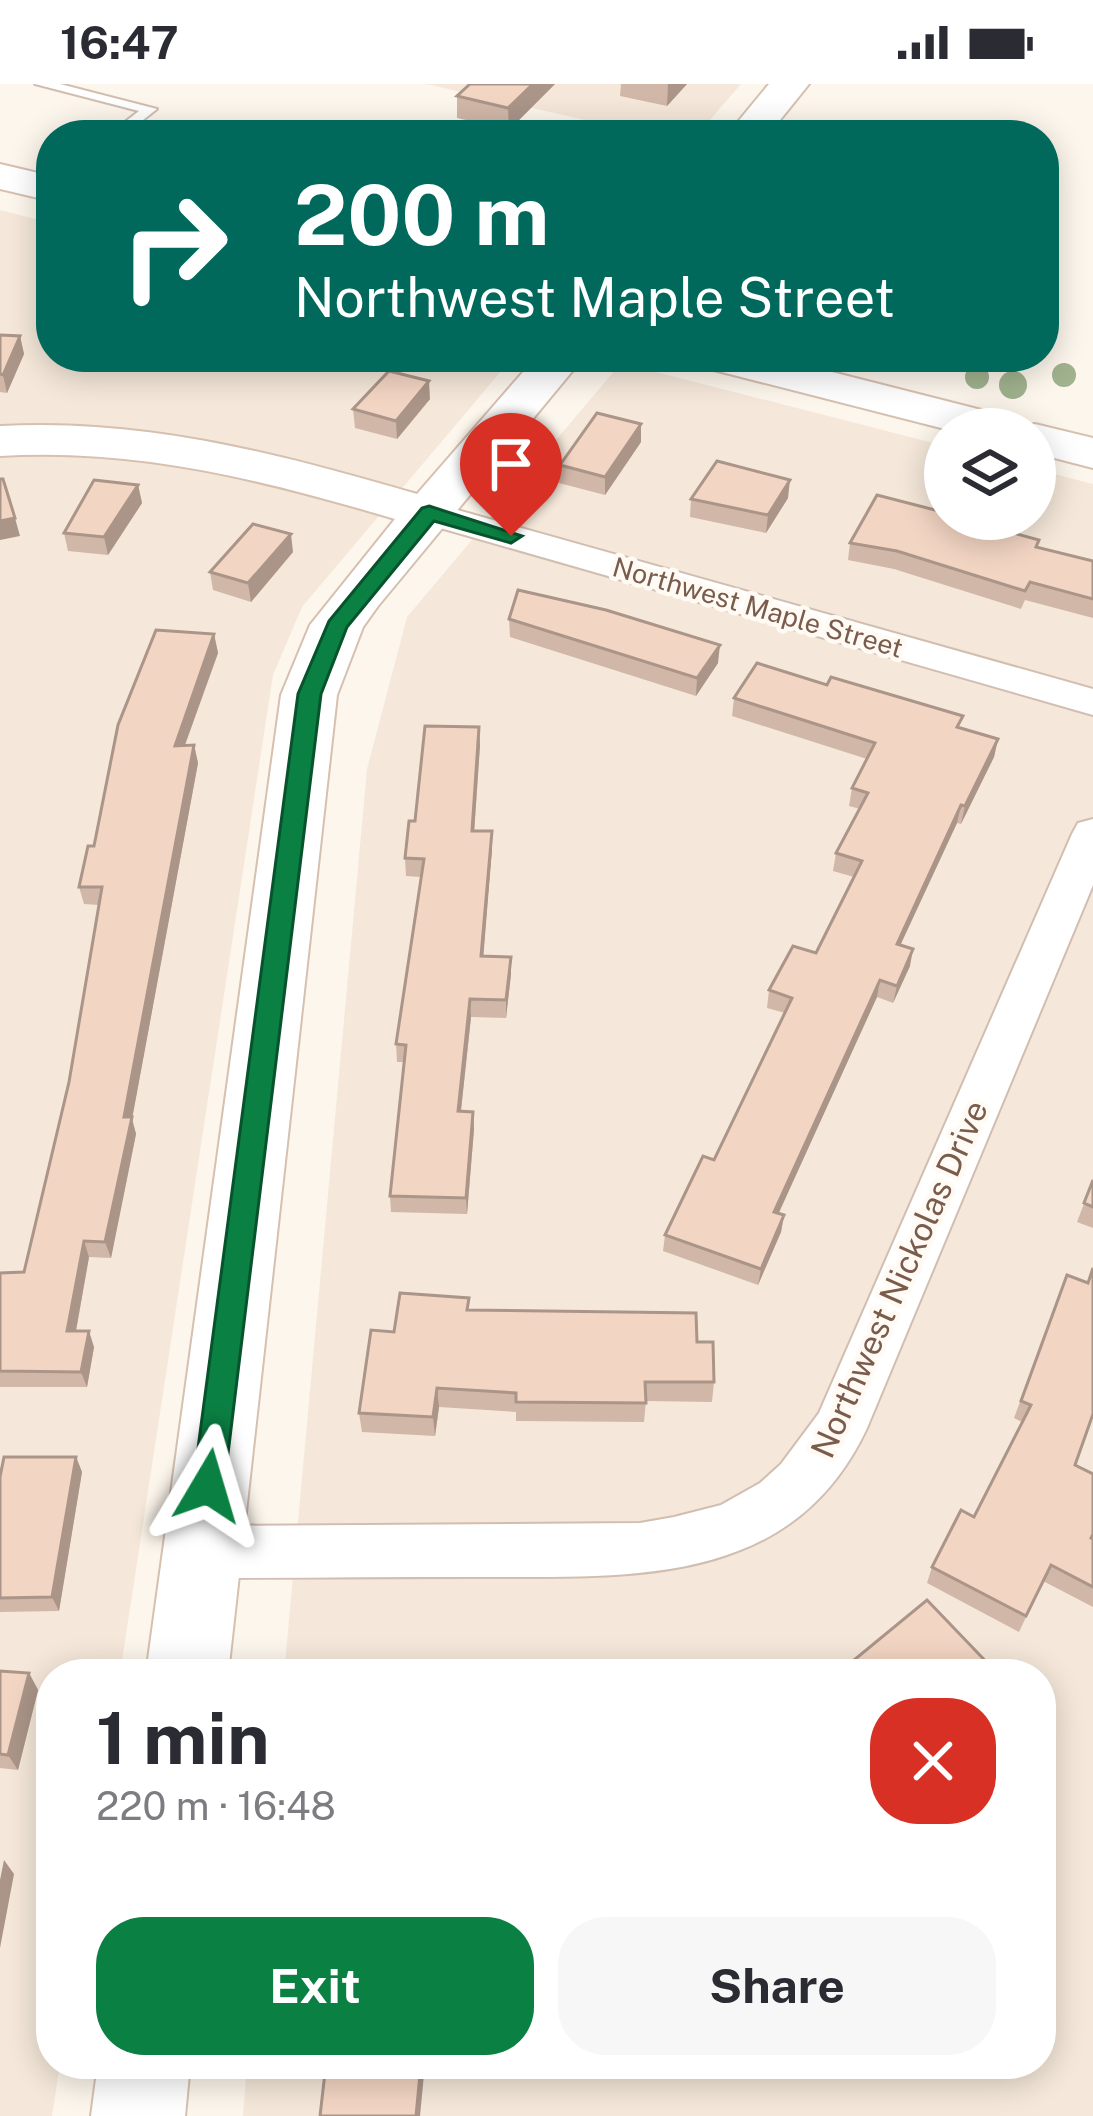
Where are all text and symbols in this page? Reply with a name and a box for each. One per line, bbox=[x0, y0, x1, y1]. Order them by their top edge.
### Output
text: 16:47 bbox=[60, 16, 179, 69]
text: 200 m bbox=[294, 165, 550, 264]
icon: right bbox=[96, 168, 252, 324]
text: Northwest Maple Street bbox=[294, 266, 895, 329]
map controls bbox=[924, 408, 1056, 540]
button: layers bbox=[924, 408, 1056, 540]
pin bbox=[460, 413, 562, 536]
icon: arrive bbox=[478, 431, 544, 497]
street label: Northwest Maple Street bbox=[609, 550, 907, 664]
street label: Northwest Nickolas Drive bbox=[803, 1095, 995, 1463]
position arrow bbox=[145, 1423, 271, 1549]
text: 1 min bbox=[96, 1696, 270, 1780]
button: close bbox=[870, 1698, 996, 1824]
text: 220 m · 16:48 bbox=[96, 1783, 336, 1829]
button: Exit bbox=[96, 1917, 534, 2055]
button: Share bbox=[558, 1917, 996, 2055]

